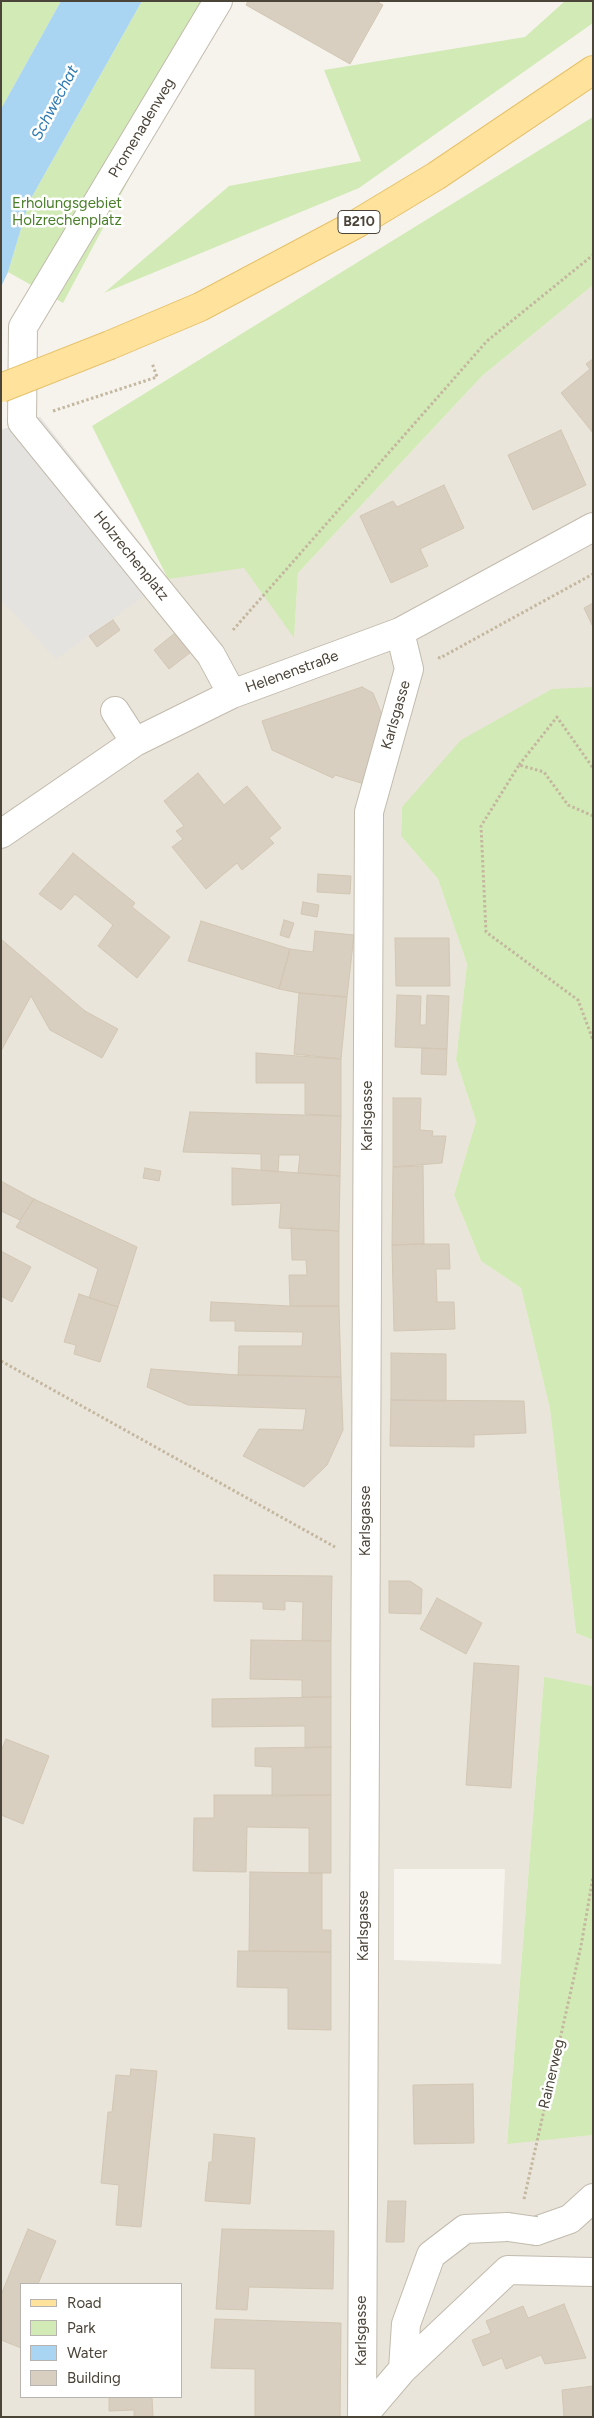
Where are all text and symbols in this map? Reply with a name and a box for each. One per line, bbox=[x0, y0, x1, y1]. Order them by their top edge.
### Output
water label: Schwechat bbox=[27, 62, 83, 144]
street label: Promenadenweg bbox=[105, 75, 179, 181]
park label: Erholungsgebiet Holzrechenplatz bbox=[12, 195, 122, 230]
road number: B210 bbox=[338, 210, 380, 233]
street label: Holzrechenplatz bbox=[89, 508, 173, 604]
street label: Helenenstraße bbox=[243, 647, 341, 697]
street label: Karlsgasse bbox=[378, 679, 414, 751]
street label: Karlsgasse bbox=[359, 1081, 377, 1151]
street label: Karlsgasse bbox=[357, 1486, 375, 1556]
street label: Karlsgasse bbox=[355, 1891, 373, 1961]
street label: Rainerweg bbox=[535, 2038, 569, 2110]
legend bbox=[20, 2283, 182, 2398]
text: Road bbox=[67, 2294, 102, 2312]
street label: Karlsgasse bbox=[353, 2296, 371, 2366]
text: Park bbox=[67, 2319, 96, 2337]
text: Water bbox=[67, 2344, 107, 2362]
text: Building bbox=[67, 2369, 121, 2387]

